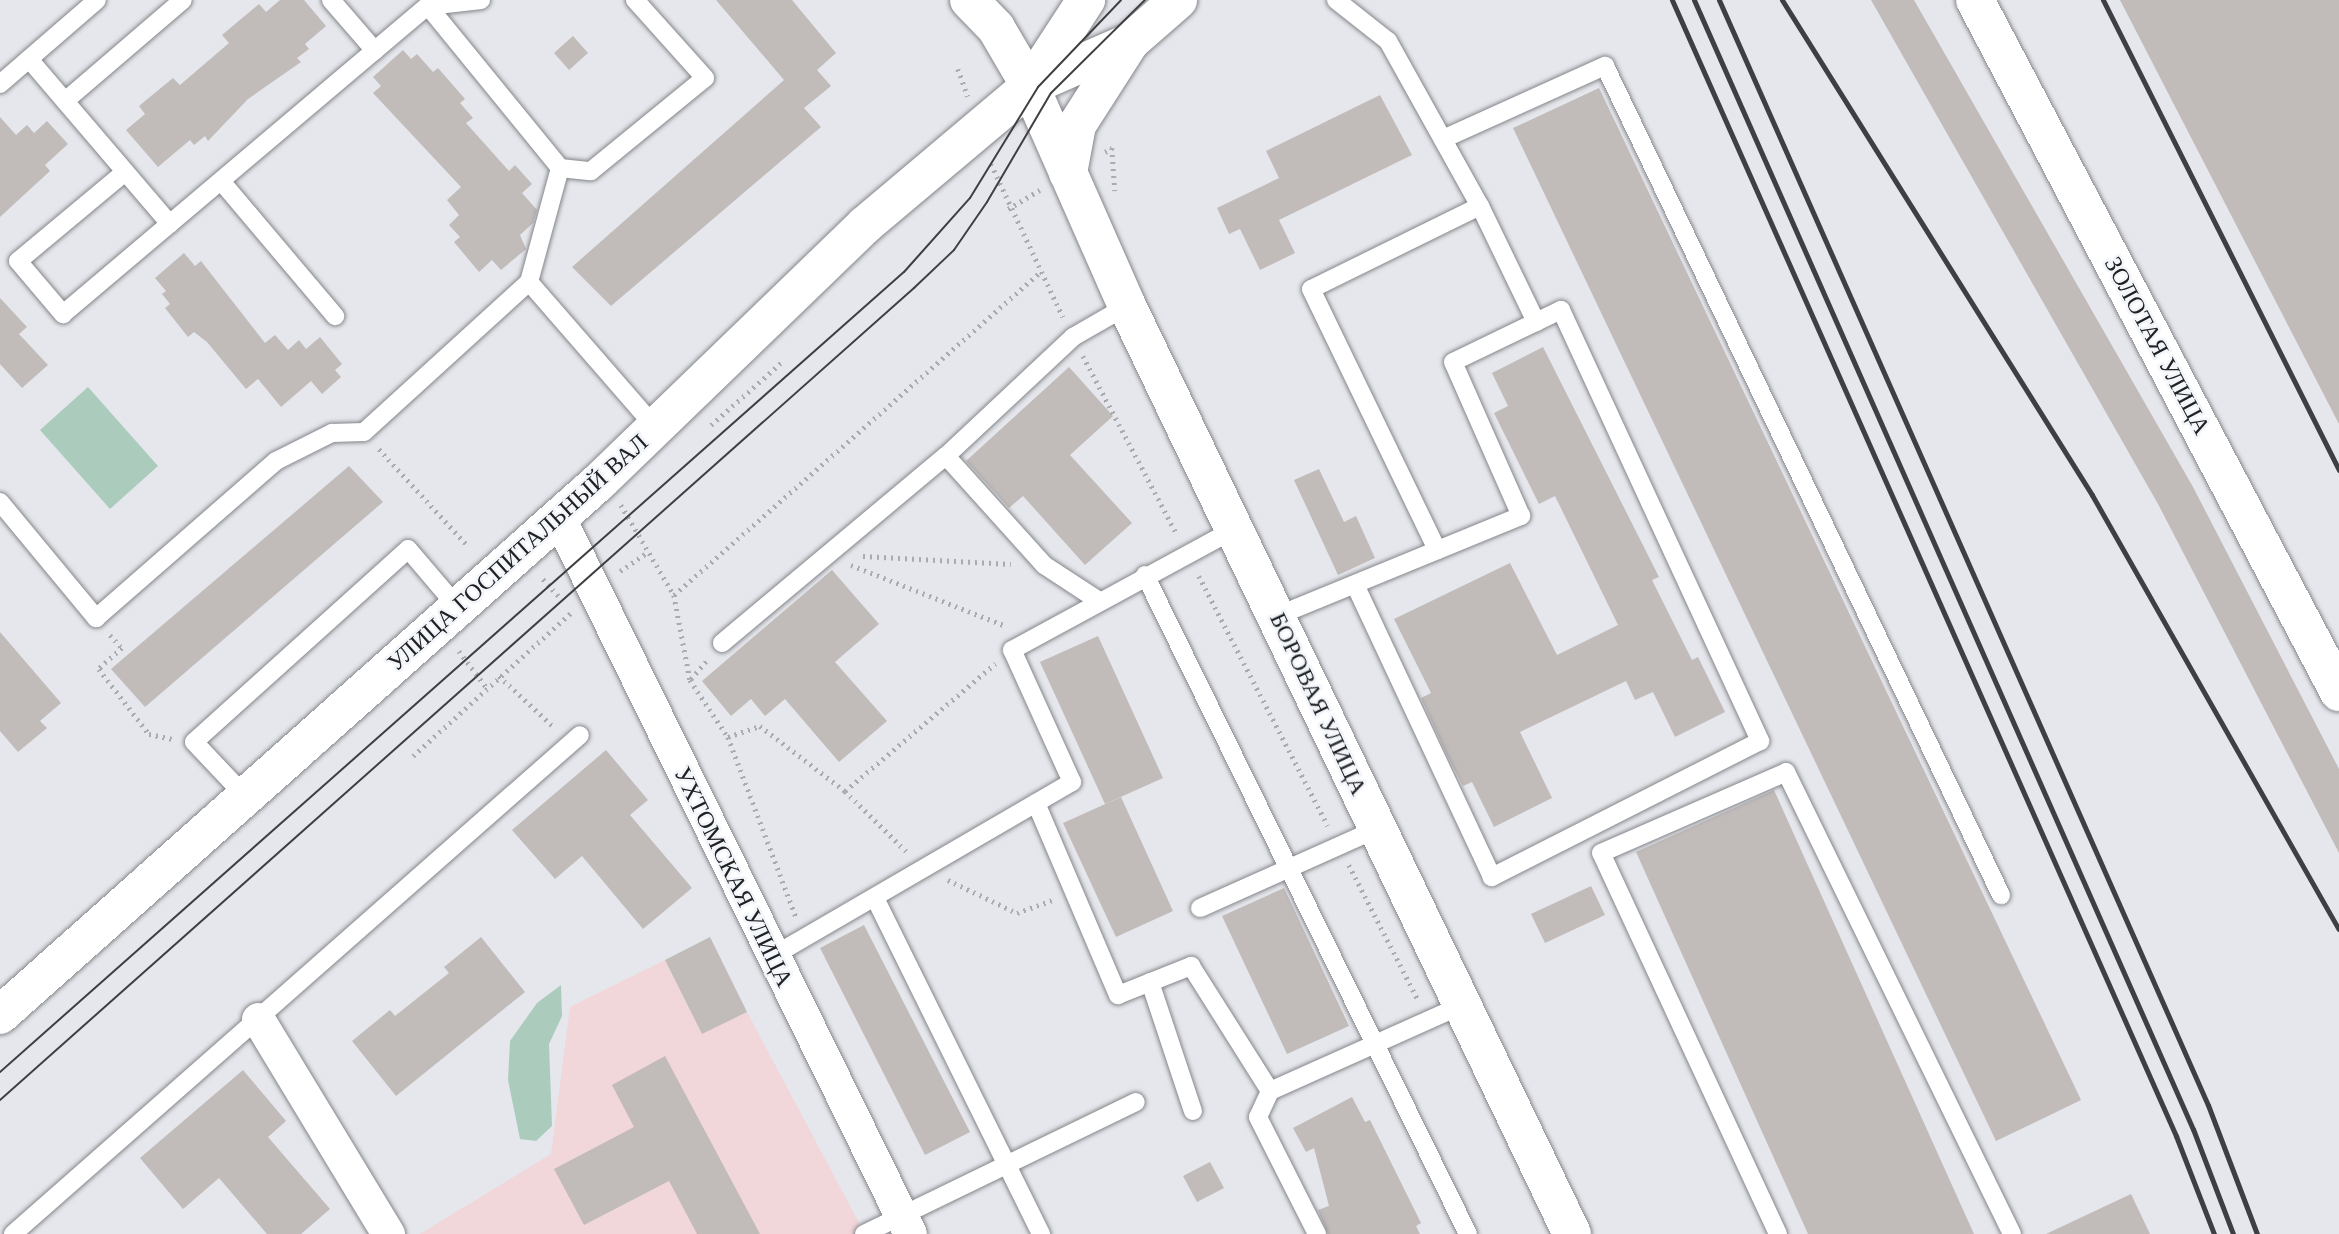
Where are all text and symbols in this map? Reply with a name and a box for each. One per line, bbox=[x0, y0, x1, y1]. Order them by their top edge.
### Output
street label: ЗОЛОТАЯ УЛИЦА bbox=[2098, 252, 2216, 440]
street label: УЛИЦА ГОСПИТАЛЬНЫЙ ВАЛ bbox=[382, 428, 654, 678]
street label: БОРОВАЯ УЛИЦА bbox=[1263, 608, 1373, 800]
street label: УХТОМСКАЯ УЛИЦА bbox=[667, 762, 799, 992]

